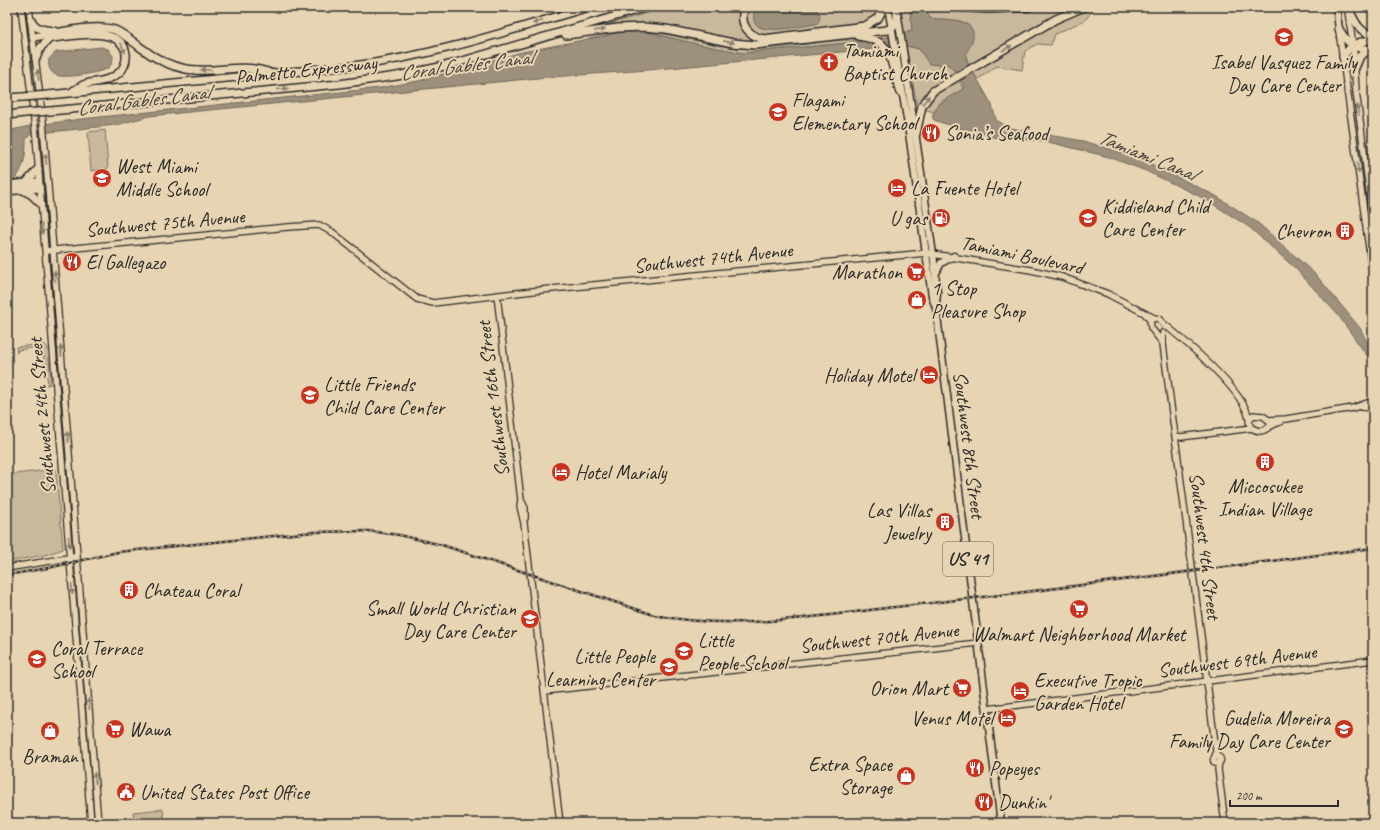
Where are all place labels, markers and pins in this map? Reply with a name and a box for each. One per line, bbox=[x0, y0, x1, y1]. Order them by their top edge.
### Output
school or university icon: Isabel Vasquez Family Day Care Center bbox=[1273, 26, 1295, 48]
place label: Tamiami Baptist Church bbox=[843, 38, 949, 86]
place label: Isabel Vasquez Family Day Care Center bbox=[1211, 50, 1359, 98]
church icon: Tamiami Baptist Church bbox=[818, 51, 840, 73]
place label: Flagami Elementary School bbox=[792, 88, 920, 136]
school or university icon: Flagami Elementary School bbox=[767, 101, 789, 123]
place label: Sonia’s Seafood bbox=[945, 121, 1051, 146]
restaurant icon: Sonia’s Seafood bbox=[920, 122, 942, 144]
place label: West Miami Middle School bbox=[116, 154, 211, 202]
school or university icon: West Miami Middle School bbox=[91, 167, 113, 189]
place label: La Fuente Hotel bbox=[911, 176, 1022, 201]
hotel icon: La Fuente Hotel bbox=[886, 177, 908, 199]
place label: Kiddieland Child Care Center bbox=[1102, 194, 1212, 242]
place label: U gas bbox=[890, 206, 929, 231]
fuel station icon: U gas bbox=[930, 207, 952, 229]
school or university icon: Kiddieland Child Care Center bbox=[1077, 207, 1099, 229]
place label: Chevron bbox=[1276, 219, 1332, 244]
building icon: Chevron bbox=[1334, 220, 1356, 242]
place label: El Gallegazo bbox=[86, 250, 166, 275]
restaurant icon: El Gallegazo bbox=[61, 251, 83, 273]
place label: Marathon bbox=[832, 260, 903, 285]
supermarket icon: Marathon bbox=[905, 261, 927, 283]
place label: 1 Stop Pleasure Shop bbox=[931, 276, 1027, 324]
shop icon: 1 Stop Pleasure Shop bbox=[906, 289, 928, 311]
place label: Holiday Motel bbox=[824, 363, 919, 388]
hotel icon: Holiday Motel bbox=[918, 364, 940, 386]
place label: Little Friends Child Care Center bbox=[324, 372, 446, 420]
school or university icon: Little Friends Child Care Center bbox=[299, 384, 321, 406]
building icon: Miccosukee Indian Village bbox=[1254, 451, 1276, 473]
place label: Hotel Marialy bbox=[575, 460, 668, 485]
hotel icon: Hotel Marialy bbox=[550, 461, 572, 483]
place label: Miccosukee Indian Village bbox=[1219, 474, 1313, 522]
place label: Las Villas Jewelry bbox=[867, 498, 933, 546]
building icon: Las Villas Jewelry bbox=[934, 511, 956, 533]
place label: Chateau Coral bbox=[143, 578, 243, 603]
building icon: Chateau Coral bbox=[118, 579, 140, 601]
place label: Small World Christian Day Care Center bbox=[366, 596, 518, 644]
supermarket icon: Walmart Neighborhood Market bbox=[1068, 598, 1090, 620]
school or university icon: Small World Christian Day Care Center bbox=[519, 608, 541, 630]
place label: Walmart Neighborhood Market bbox=[973, 622, 1188, 647]
place label: Little People School bbox=[698, 628, 790, 676]
place label: Coral Terrace School bbox=[51, 636, 144, 684]
school or university icon: Little People School bbox=[673, 640, 695, 662]
place label: Little People Learning Center bbox=[546, 644, 657, 692]
school or university icon: Coral Terrace School bbox=[26, 648, 48, 670]
school or university icon: Little People Learning Center bbox=[658, 656, 680, 678]
place label: Executive Tropic Garden Hotel bbox=[1034, 668, 1143, 716]
place label: Orion Mart bbox=[870, 676, 950, 701]
supermarket icon: Orion Mart bbox=[951, 677, 973, 699]
hotel icon: Executive Tropic Garden Hotel bbox=[1009, 680, 1031, 702]
place label: Venus Motel bbox=[911, 706, 997, 731]
place label: Gudelia Moreira Family Day Care Center bbox=[1169, 706, 1332, 754]
hotel icon: Venus Motel bbox=[996, 707, 1018, 729]
place label: Wawa bbox=[129, 717, 172, 742]
supermarket icon: Wawa bbox=[104, 718, 126, 740]
school or university icon: Gudelia Moreira Family Day Care Center bbox=[1333, 718, 1355, 740]
shop icon: Braman bbox=[39, 720, 61, 742]
place label: Braman bbox=[22, 744, 79, 769]
place label: Extra Space Storage bbox=[808, 752, 893, 800]
place label: Popeyes bbox=[989, 756, 1041, 781]
restaurant icon: Popeyes bbox=[964, 757, 986, 779]
shop icon: Extra Space Storage bbox=[895, 765, 917, 787]
place label: United States Post Office bbox=[140, 780, 310, 805]
public building icon: United States Post Office bbox=[115, 781, 137, 803]
place label: Dunkin' bbox=[998, 790, 1052, 815]
restaurant icon: Dunkin' bbox=[973, 791, 995, 813]

